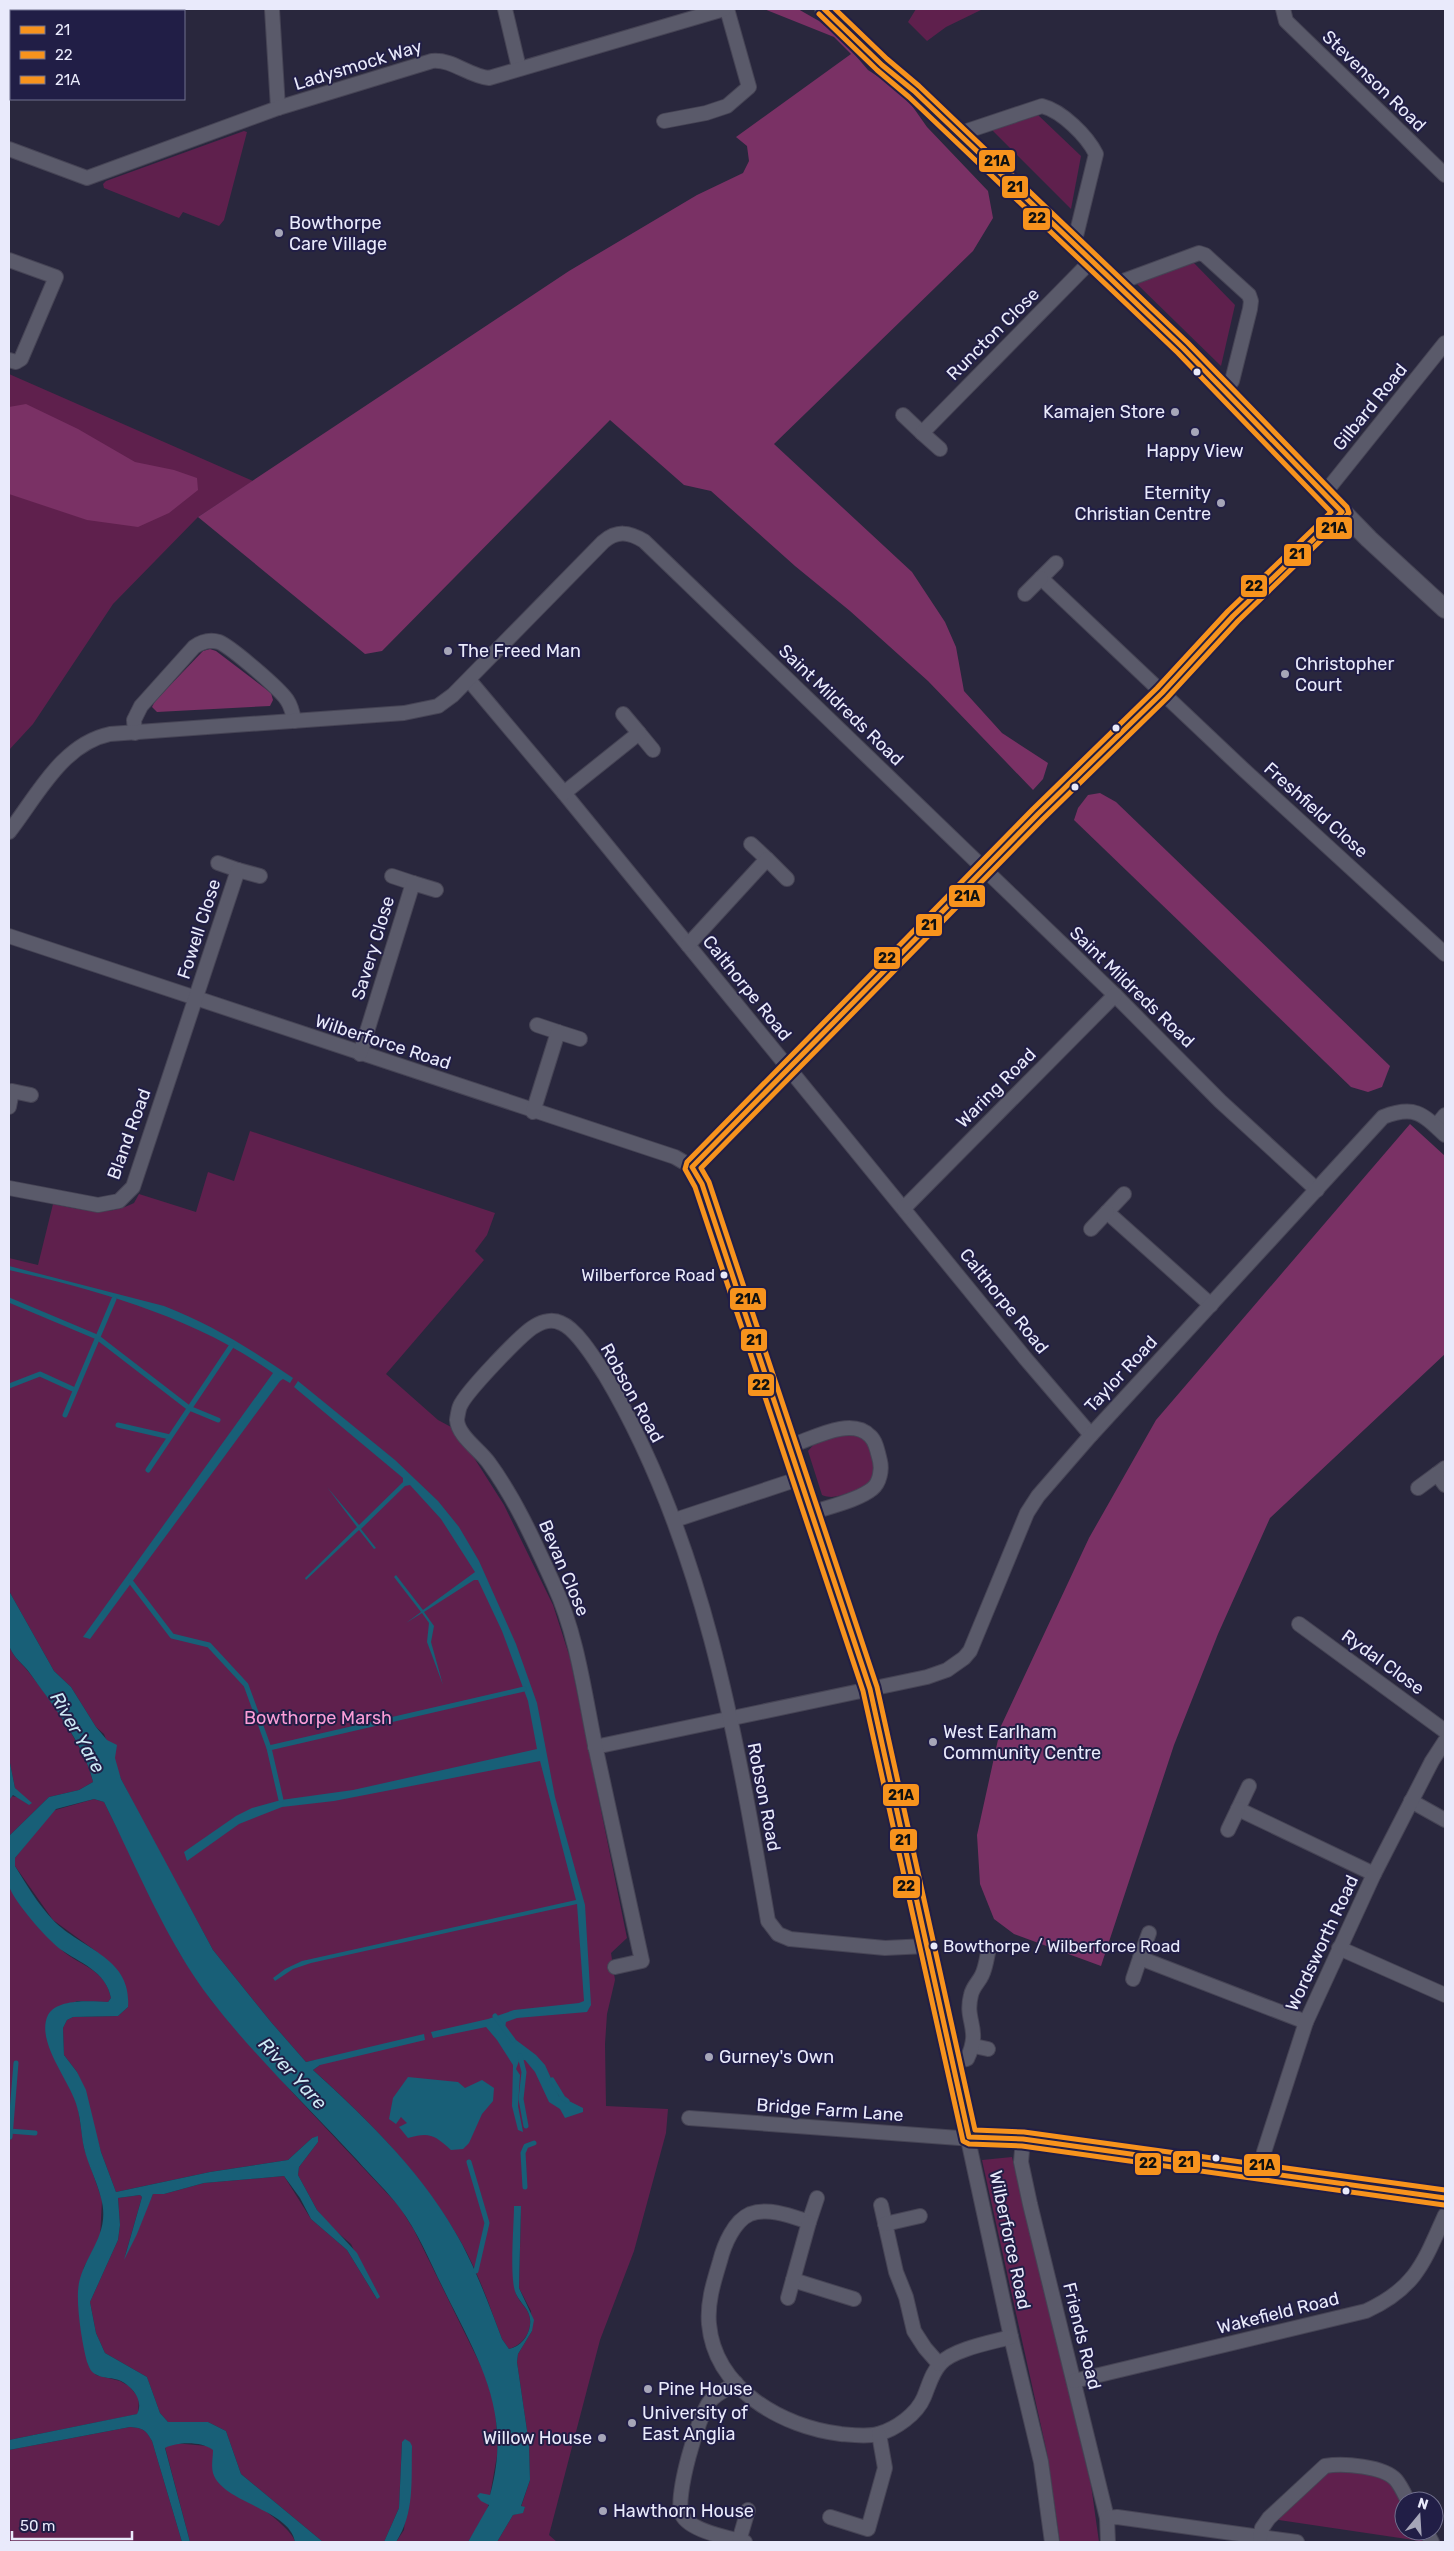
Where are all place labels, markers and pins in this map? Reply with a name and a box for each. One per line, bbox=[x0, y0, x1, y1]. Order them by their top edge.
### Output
place label: Bowthorpe Care Village bbox=[289, 212, 387, 255]
marker: Bowthorpe Care Village bbox=[273, 227, 285, 239]
unlabelled marker bbox=[1192, 367, 1202, 377]
place label: Kamajen Store bbox=[1043, 401, 1165, 423]
marker: Kamajen Store bbox=[1169, 406, 1181, 418]
marker: Happy View bbox=[1189, 426, 1201, 438]
place label: Happy View bbox=[1146, 440, 1244, 462]
place label: Eternity Christian Centre bbox=[1074, 482, 1211, 525]
marker: Eternity Christian Centre bbox=[1215, 497, 1227, 509]
place label: The Freed Man bbox=[458, 640, 581, 662]
marker: The Freed Man bbox=[442, 645, 454, 657]
place label: Christopher Court bbox=[1295, 653, 1394, 696]
marker: Christopher Court bbox=[1279, 668, 1291, 680]
unlabelled marker bbox=[1111, 723, 1121, 733]
unlabelled marker bbox=[1070, 782, 1080, 792]
place label: Wilberforce Road bbox=[581, 1265, 715, 1285]
marker: Wilberforce Road bbox=[719, 1270, 729, 1280]
place label: West Earlham Community Centre bbox=[943, 1721, 1101, 1764]
marker: West Earlham Community Centre bbox=[927, 1736, 939, 1748]
place label: Bowthorpe / Wilberforce Road bbox=[943, 1936, 1180, 1956]
marker: Bowthorpe / Wilberforce Road bbox=[929, 1941, 939, 1951]
place label: Gurney's Own bbox=[719, 2046, 834, 2068]
marker: Gurney's Own bbox=[703, 2051, 715, 2063]
unlabelled marker bbox=[1211, 2153, 1221, 2163]
unlabelled marker bbox=[1341, 2186, 1351, 2196]
place label: Pine House bbox=[658, 2378, 753, 2400]
marker: Pine House bbox=[642, 2383, 654, 2395]
place label: University of East Anglia bbox=[642, 2402, 748, 2445]
marker: University of East Anglia bbox=[626, 2417, 638, 2429]
place label: Willow House bbox=[483, 2427, 592, 2449]
marker: Willow House bbox=[596, 2432, 608, 2444]
place label: Hawthorn House bbox=[613, 2500, 754, 2522]
marker: Hawthorn House bbox=[597, 2505, 609, 2517]

